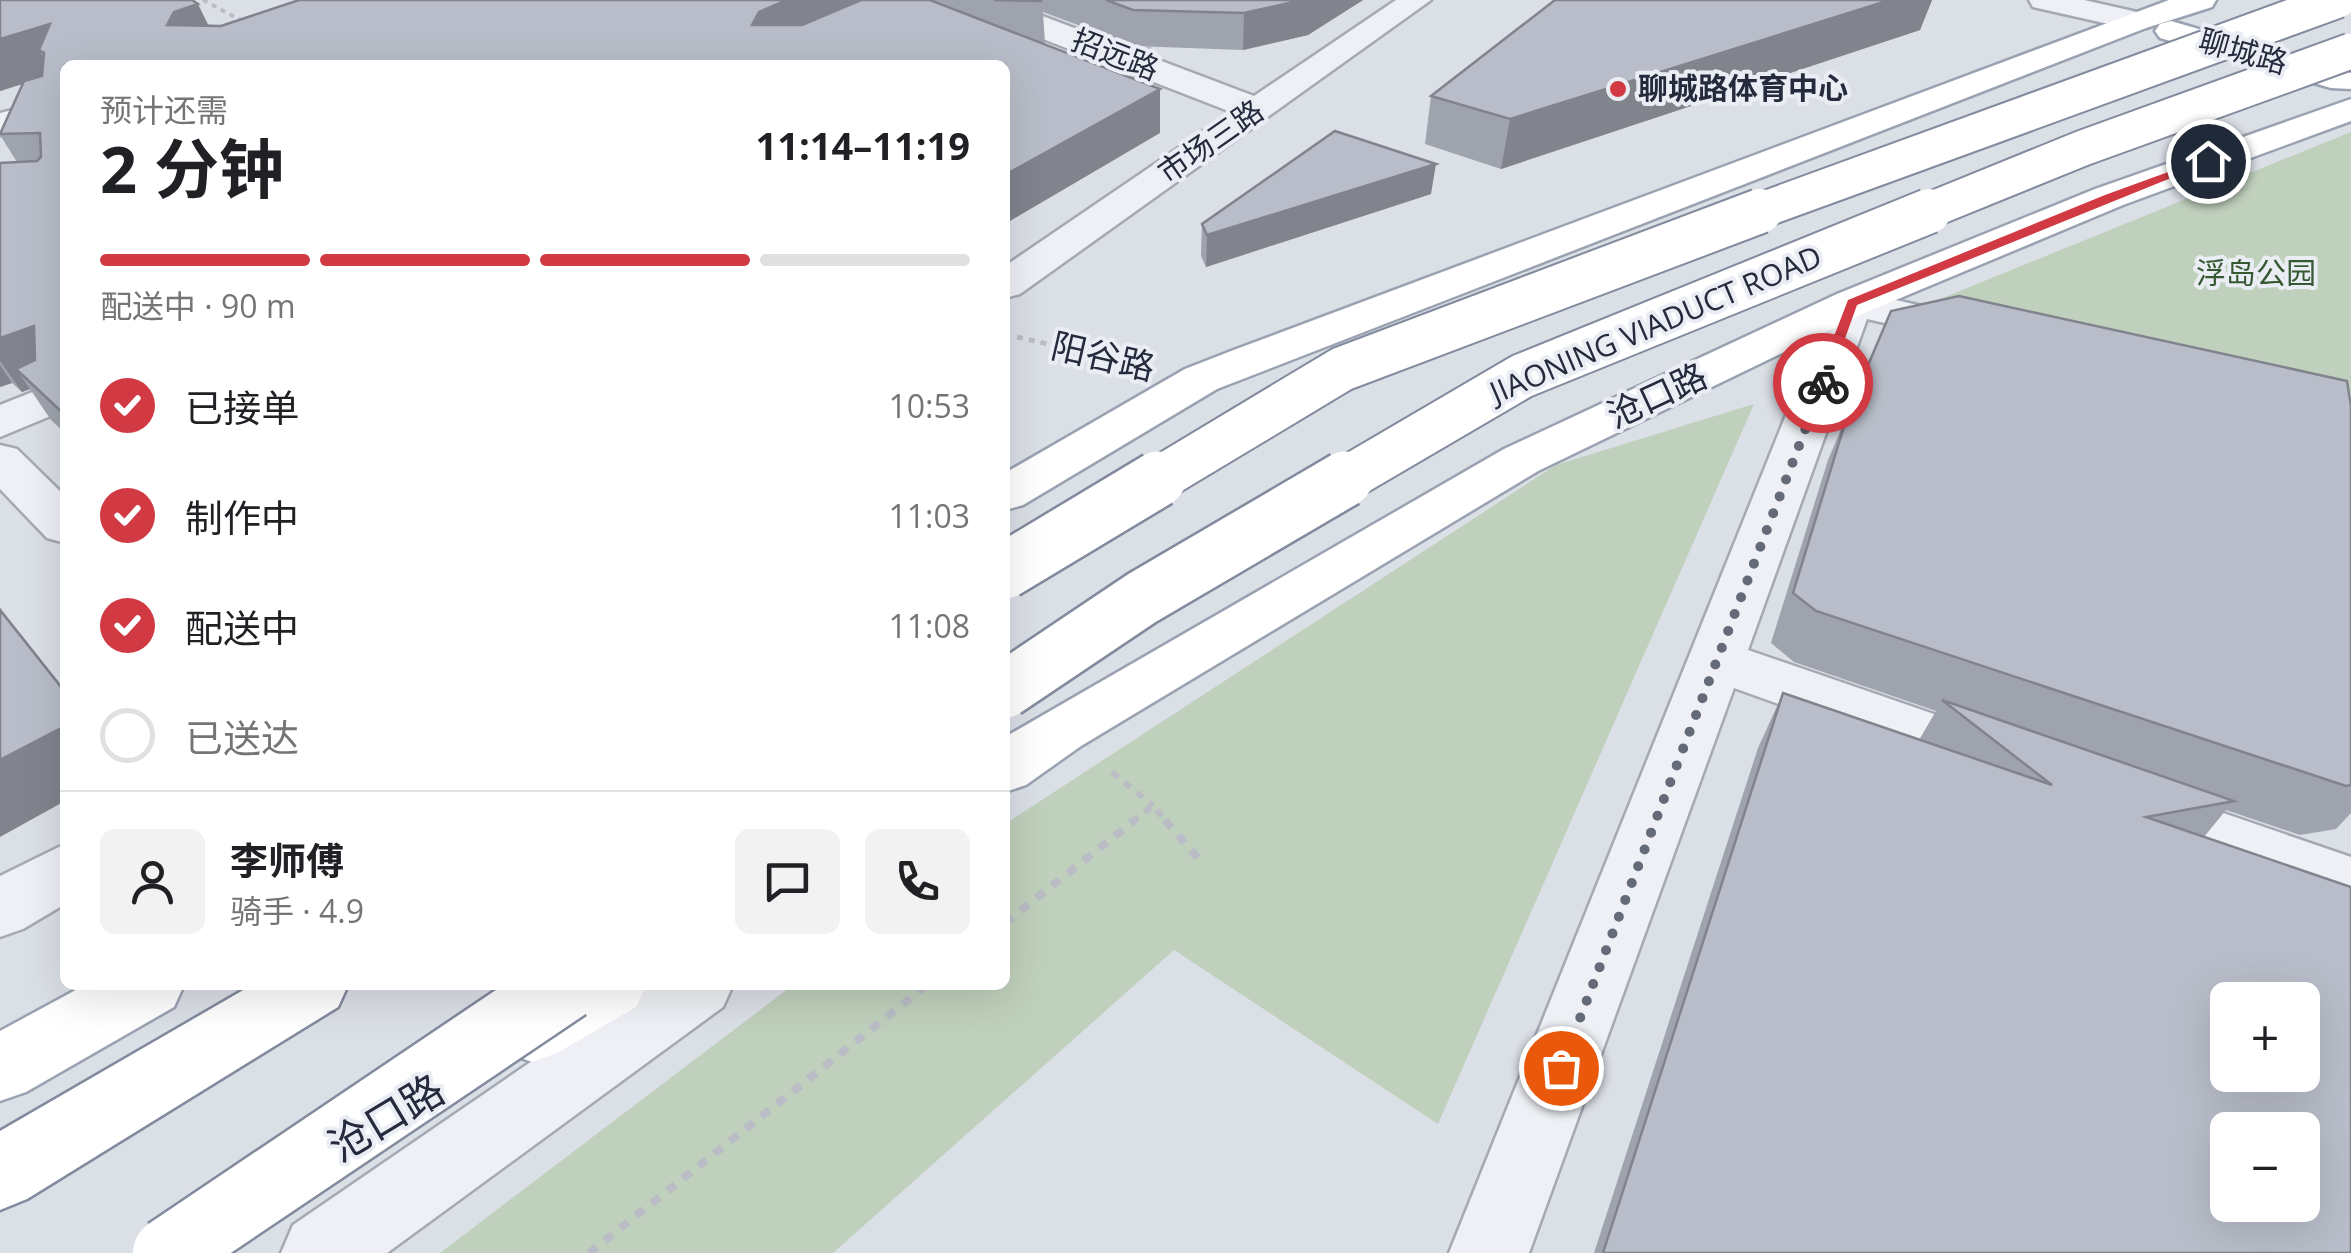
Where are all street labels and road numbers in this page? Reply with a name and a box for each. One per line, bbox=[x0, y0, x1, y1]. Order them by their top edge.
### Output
street label: 招远路 bbox=[1066, 18, 1165, 89]
street label: 聊城路 bbox=[2195, 18, 2292, 83]
street label: 市场三路 bbox=[1149, 90, 1271, 192]
street label: JIAONING VIADUCT ROAD bbox=[1481, 235, 1828, 413]
street label: 阳谷路 bbox=[1047, 321, 1160, 390]
street label: 沧口路 bbox=[1599, 351, 1714, 438]
street label: 沧口路 bbox=[317, 1060, 454, 1174]

